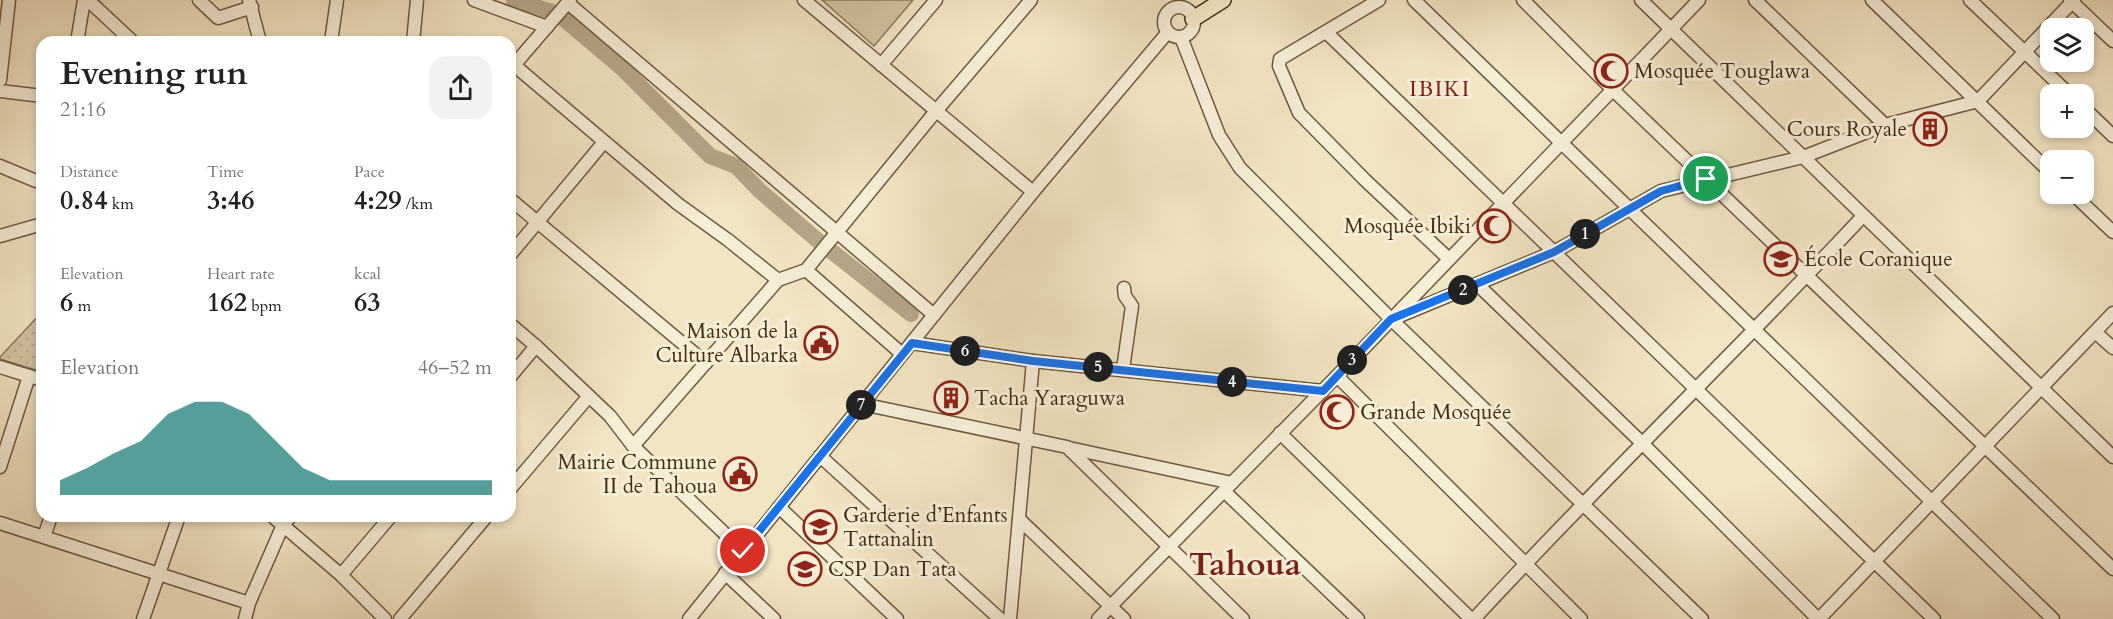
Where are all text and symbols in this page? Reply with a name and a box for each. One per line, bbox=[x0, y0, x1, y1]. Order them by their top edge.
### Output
map controls bbox=[2040, 18, 2094, 204]
button: layers bbox=[2040, 18, 2094, 72]
text: Evening run bbox=[60, 51, 248, 96]
mosque icon: Mosquée Touglawa bbox=[1593, 53, 1629, 89]
button: share bbox=[429, 56, 492, 119]
place label: Mosquée Touglawa bbox=[1634, 57, 1810, 86]
district label: IBIKI bbox=[1409, 74, 1471, 104]
button: + bbox=[2040, 84, 2094, 138]
text: 21:16 bbox=[60, 96, 106, 123]
building icon: Cours Royale bbox=[1912, 111, 1948, 147]
place label: Cours Royale bbox=[1787, 115, 1907, 144]
button: − bbox=[2040, 150, 2094, 204]
pin bbox=[1680, 153, 1731, 204]
text: Distance bbox=[60, 161, 118, 183]
text: Time bbox=[207, 161, 244, 183]
text: Pace bbox=[354, 161, 385, 183]
icon: arrive bbox=[1689, 162, 1722, 195]
text: 0.84 bbox=[60, 183, 108, 218]
text: 3:46 bbox=[207, 183, 255, 218]
text: 4:29 bbox=[354, 183, 402, 218]
text: km bbox=[108, 193, 134, 215]
text: /km bbox=[402, 193, 433, 215]
mosque icon: Mosquée Ibiki bbox=[1476, 208, 1512, 244]
place label: Mosquée Ibiki bbox=[1344, 212, 1471, 241]
pin: 1 bbox=[1570, 219, 1600, 249]
text: 1 bbox=[1581, 223, 1589, 245]
school or university icon: École Coranique bbox=[1763, 241, 1799, 277]
place label: École Coranique bbox=[1804, 245, 1953, 274]
text: Elevation bbox=[60, 263, 124, 285]
text: Heart rate bbox=[207, 263, 275, 285]
text: kcal bbox=[354, 263, 381, 285]
pin: 2 bbox=[1448, 275, 1478, 305]
text: 2 bbox=[1459, 279, 1467, 301]
text: 6 bbox=[60, 285, 73, 320]
text: 162 bbox=[207, 285, 247, 320]
text: 63 bbox=[354, 285, 381, 320]
text: m bbox=[73, 295, 91, 317]
text: bpm bbox=[247, 295, 282, 317]
place label: Maison de la Culture Albarka bbox=[655, 317, 798, 370]
public building icon: Maison de la Culture Albarka bbox=[803, 325, 839, 361]
pin: 6 bbox=[950, 336, 980, 366]
text: 6 bbox=[961, 340, 969, 362]
pin: 3 bbox=[1337, 345, 1367, 375]
text: 3 bbox=[1348, 349, 1356, 371]
pin: 5 bbox=[1083, 352, 1113, 382]
text: Elevation bbox=[60, 354, 139, 381]
text: 46–52 m bbox=[418, 354, 492, 381]
text: 5 bbox=[1094, 356, 1102, 378]
pin: 4 bbox=[1217, 367, 1247, 397]
text: 4 bbox=[1228, 371, 1236, 393]
building icon: Tacha Yaraguwa bbox=[933, 380, 969, 416]
place label: Tacha Yaraguwa bbox=[974, 384, 1125, 413]
pin: 7 bbox=[846, 390, 876, 420]
text: 7 bbox=[857, 394, 865, 416]
mosque icon: Grande Mosquée bbox=[1319, 394, 1355, 430]
place label: Grande Mosquée bbox=[1360, 398, 1512, 427]
place label: Mairie Commune II de Tahoua bbox=[558, 448, 717, 501]
public building icon: Mairie Commune II de Tahoua bbox=[722, 456, 758, 492]
place label: Garderie d’Enfants Tattanalin bbox=[843, 501, 1008, 554]
school or university icon: Garderie d’Enfants Tattanalin bbox=[802, 509, 838, 545]
pin bbox=[717, 525, 768, 576]
icon: check bbox=[726, 534, 759, 567]
district label: Tahoua bbox=[1189, 542, 1301, 587]
school or university icon: CSP Dan Tata bbox=[787, 551, 823, 587]
place label: CSP Dan Tata bbox=[828, 555, 957, 584]

